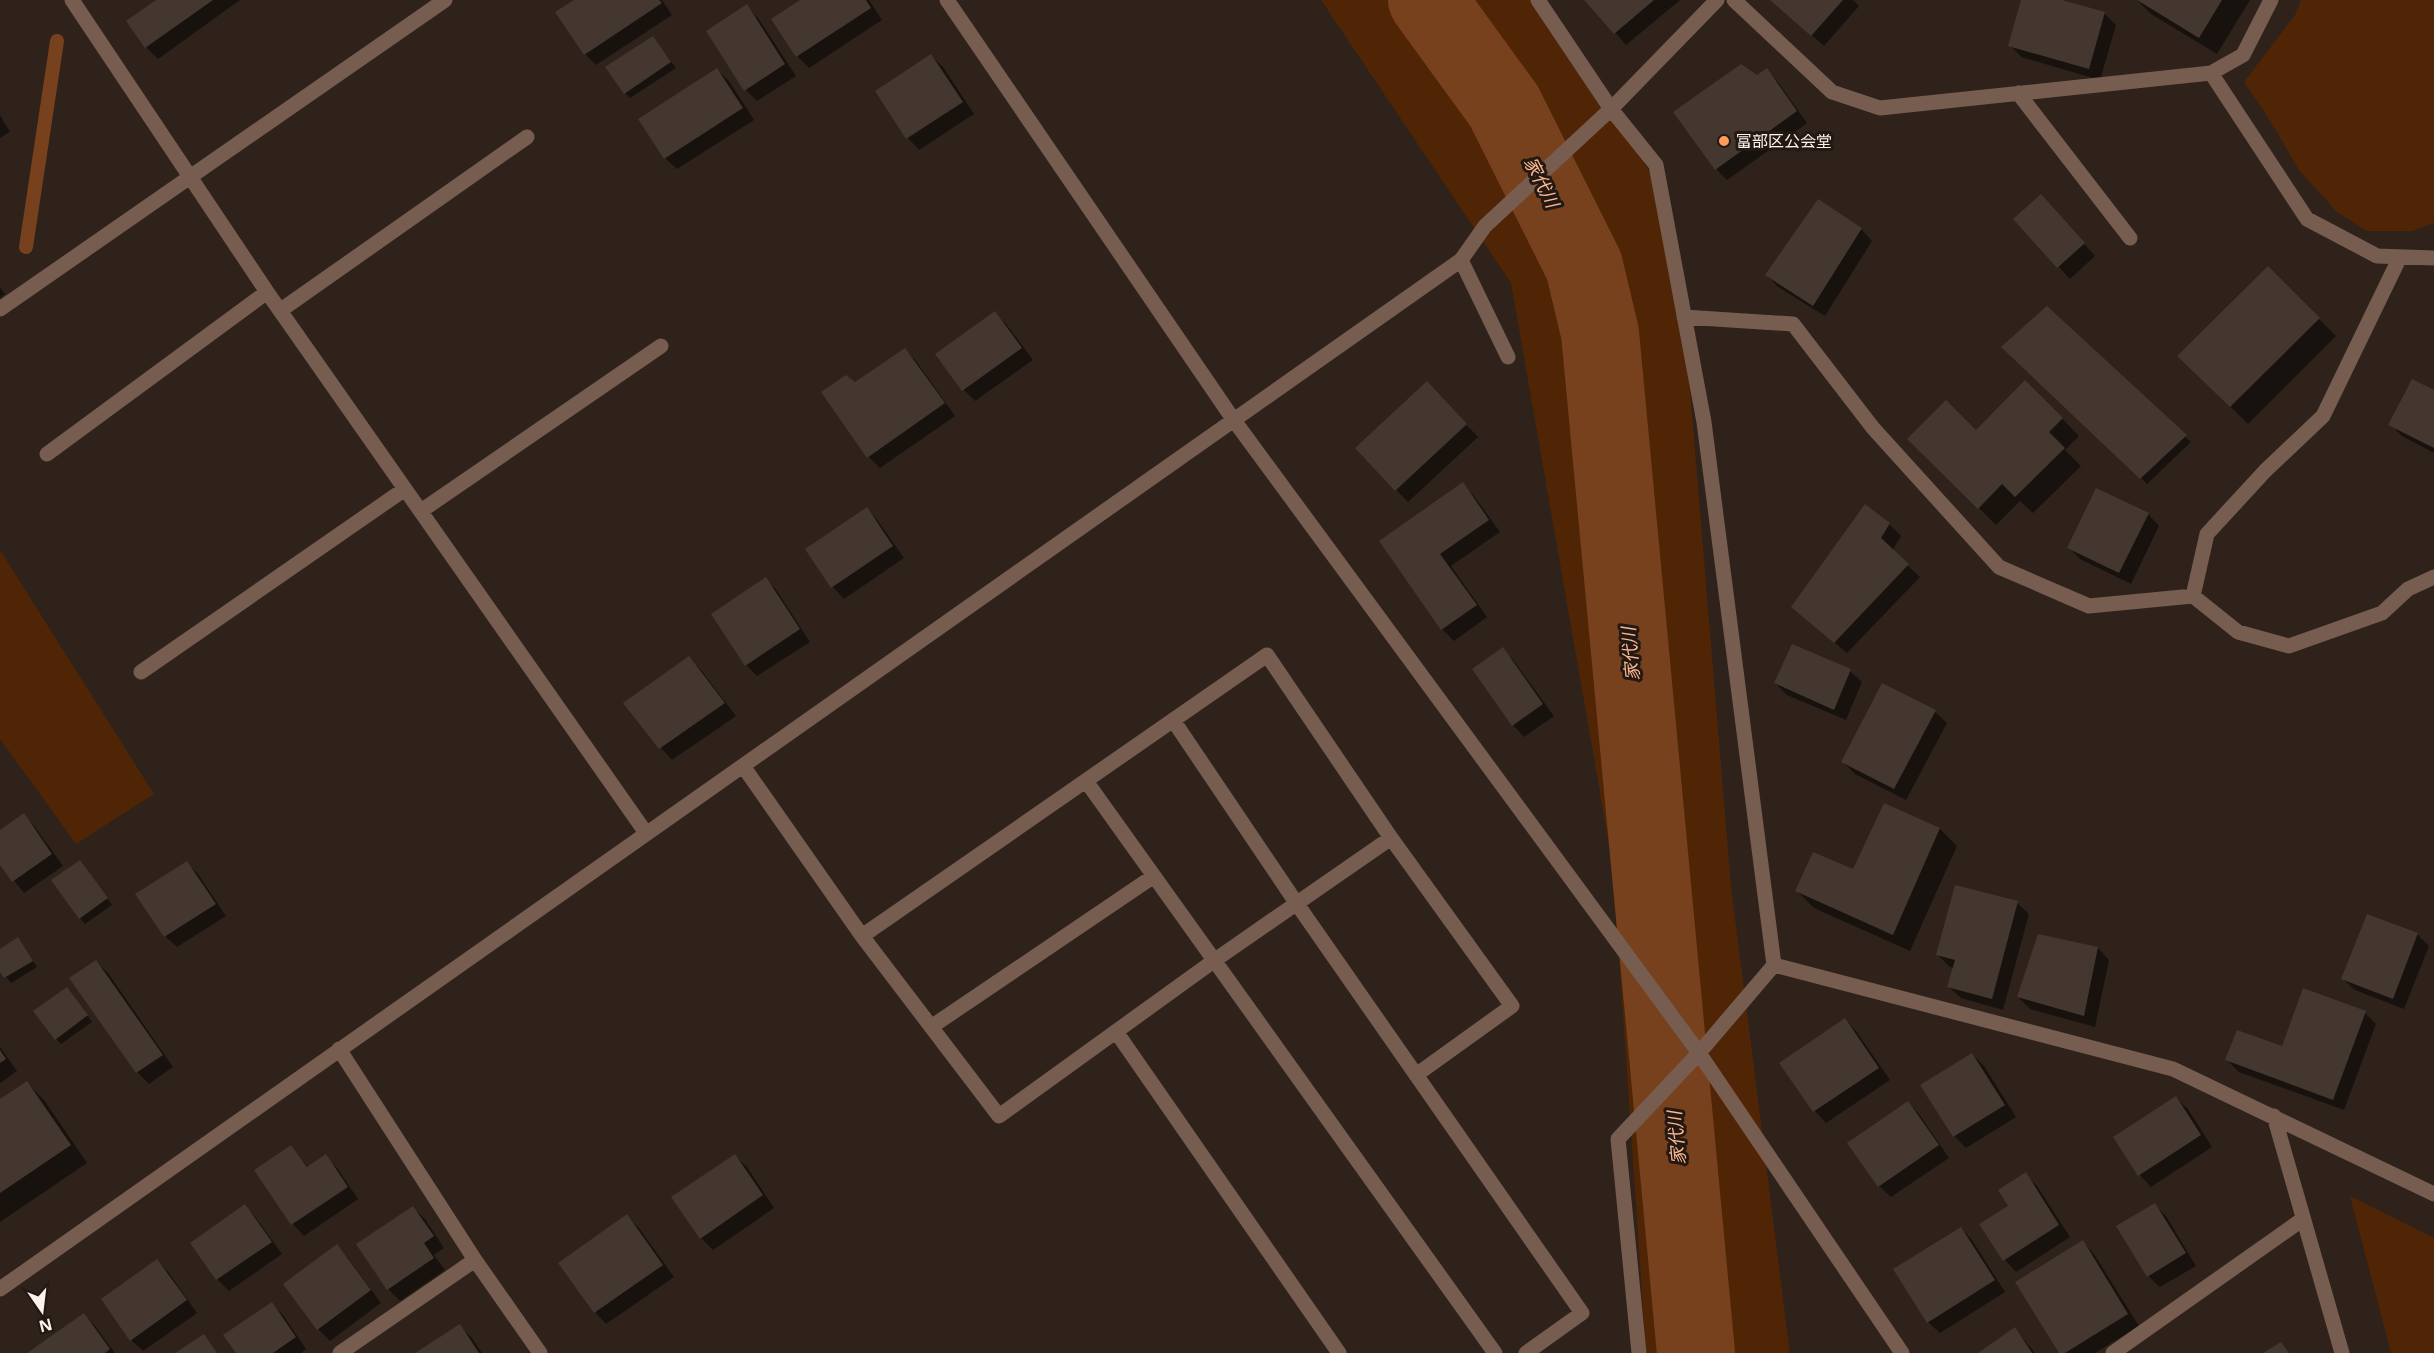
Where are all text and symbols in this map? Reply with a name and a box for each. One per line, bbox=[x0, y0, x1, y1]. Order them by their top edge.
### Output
place label: 富部区公会堂 bbox=[1736, 130, 1832, 152]
marker: 富部区公会堂 bbox=[1717, 134, 1731, 148]
water label: 家代川 bbox=[1519, 152, 1566, 213]
water label: 家代川 bbox=[1616, 624, 1644, 682]
water label: 家代川 bbox=[1662, 1108, 1690, 1166]
north arrow bbox=[12, 1281, 72, 1341]
text: N bbox=[37, 1313, 55, 1338]

